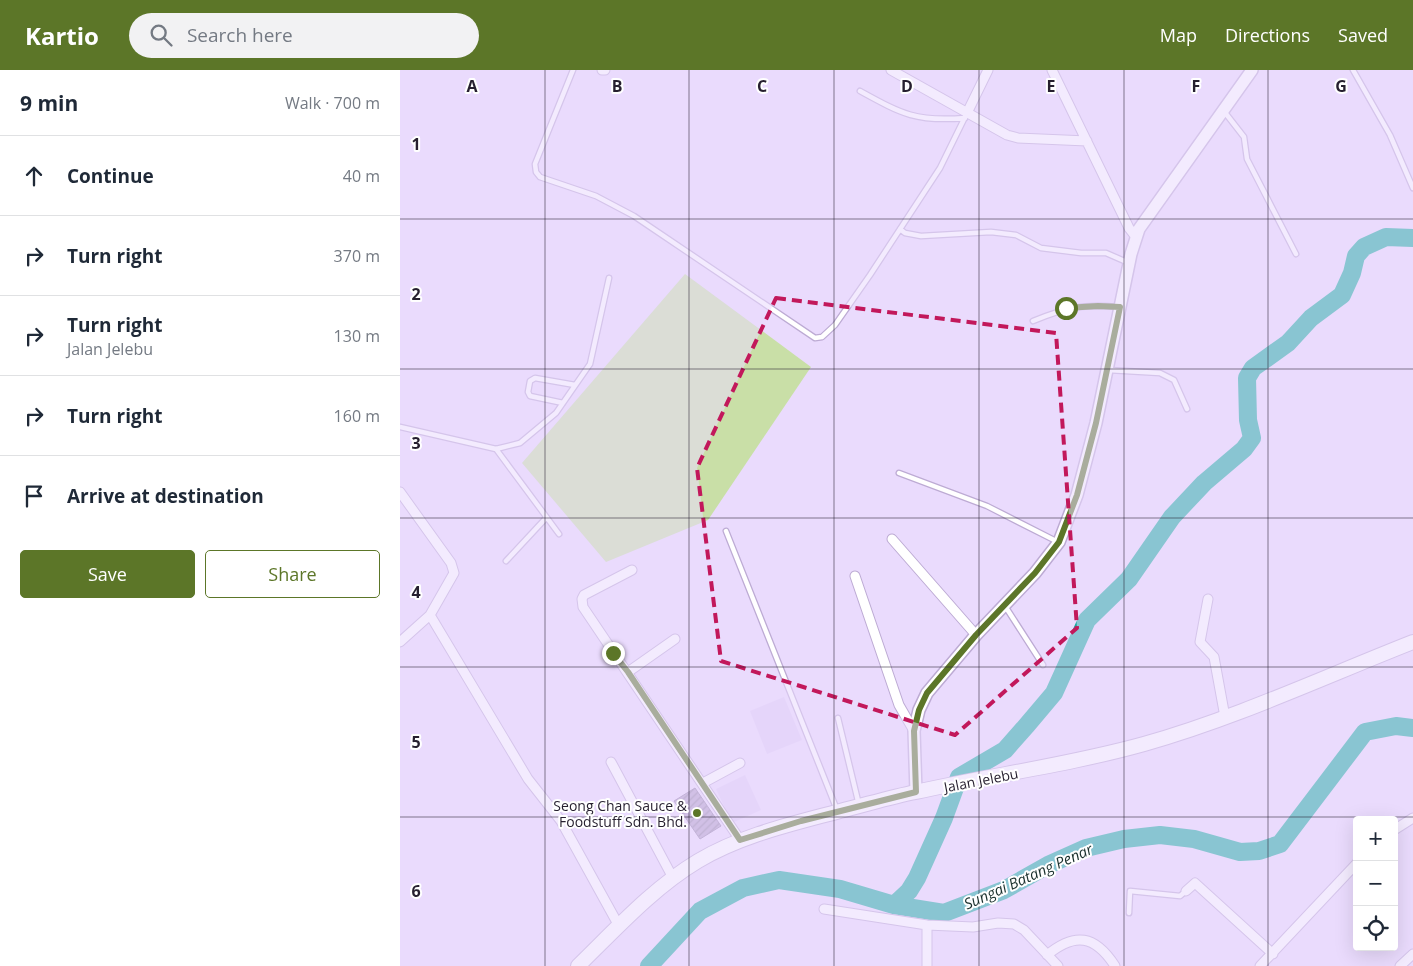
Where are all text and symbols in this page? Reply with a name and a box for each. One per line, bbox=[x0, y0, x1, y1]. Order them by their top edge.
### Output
search box bbox=[129, 13, 479, 58]
text: Kartio bbox=[25, 19, 99, 52]
icon: search bbox=[147, 21, 175, 49]
text: Search here bbox=[187, 22, 293, 48]
text: Map bbox=[1160, 23, 1197, 47]
text: Directions bbox=[1225, 23, 1310, 47]
text: Saved bbox=[1338, 23, 1388, 47]
text: A bbox=[466, 75, 478, 97]
text: B bbox=[612, 75, 622, 97]
text: C bbox=[757, 75, 767, 97]
text: D bbox=[901, 75, 913, 97]
text: E bbox=[1047, 75, 1056, 97]
text: F bbox=[1192, 75, 1200, 97]
text: G bbox=[1335, 75, 1347, 97]
text: 9 min bbox=[20, 89, 78, 117]
text: Walk · 700 m bbox=[285, 92, 380, 114]
text: 1 bbox=[411, 133, 421, 155]
icon: ahead bbox=[20, 162, 48, 190]
text: Continue bbox=[67, 163, 154, 189]
text: 40 m bbox=[343, 165, 380, 187]
icon: right bbox=[20, 242, 48, 270]
text: Turn right bbox=[67, 243, 162, 269]
text: 370 m bbox=[334, 245, 380, 267]
text: 2 bbox=[411, 283, 421, 305]
route start bbox=[1055, 297, 1078, 320]
text: Turn right bbox=[67, 312, 162, 338]
icon: right bbox=[20, 322, 48, 350]
text: 130 m bbox=[334, 325, 380, 347]
text: Jalan Jelebu bbox=[67, 338, 153, 360]
icon: right bbox=[20, 402, 48, 430]
text: Turn right bbox=[67, 403, 162, 429]
text: 160 m bbox=[334, 405, 380, 427]
text: 3 bbox=[411, 432, 421, 454]
icon: arrive bbox=[20, 482, 48, 510]
text: Arrive at destination bbox=[67, 483, 264, 509]
button: Save bbox=[20, 550, 195, 598]
button: Share bbox=[205, 550, 380, 598]
text: 4 bbox=[411, 581, 421, 603]
route end bbox=[602, 642, 625, 665]
text: 5 bbox=[411, 731, 421, 753]
street label: Jalan Jelebu bbox=[940, 763, 1020, 797]
place label: Seong Chan Sauce & Foodstuff Sdn. Bhd. bbox=[553, 796, 688, 831]
marker: Seong Chan Sauce & Foodstuff Sdn. Bhd. bbox=[691, 807, 703, 819]
map controls bbox=[1353, 816, 1398, 951]
button: + bbox=[1353, 816, 1398, 861]
water label: Sungai Batang Penar bbox=[960, 838, 1097, 913]
button: − bbox=[1353, 861, 1398, 906]
text: 6 bbox=[411, 880, 421, 902]
button: locate bbox=[1353, 906, 1398, 951]

